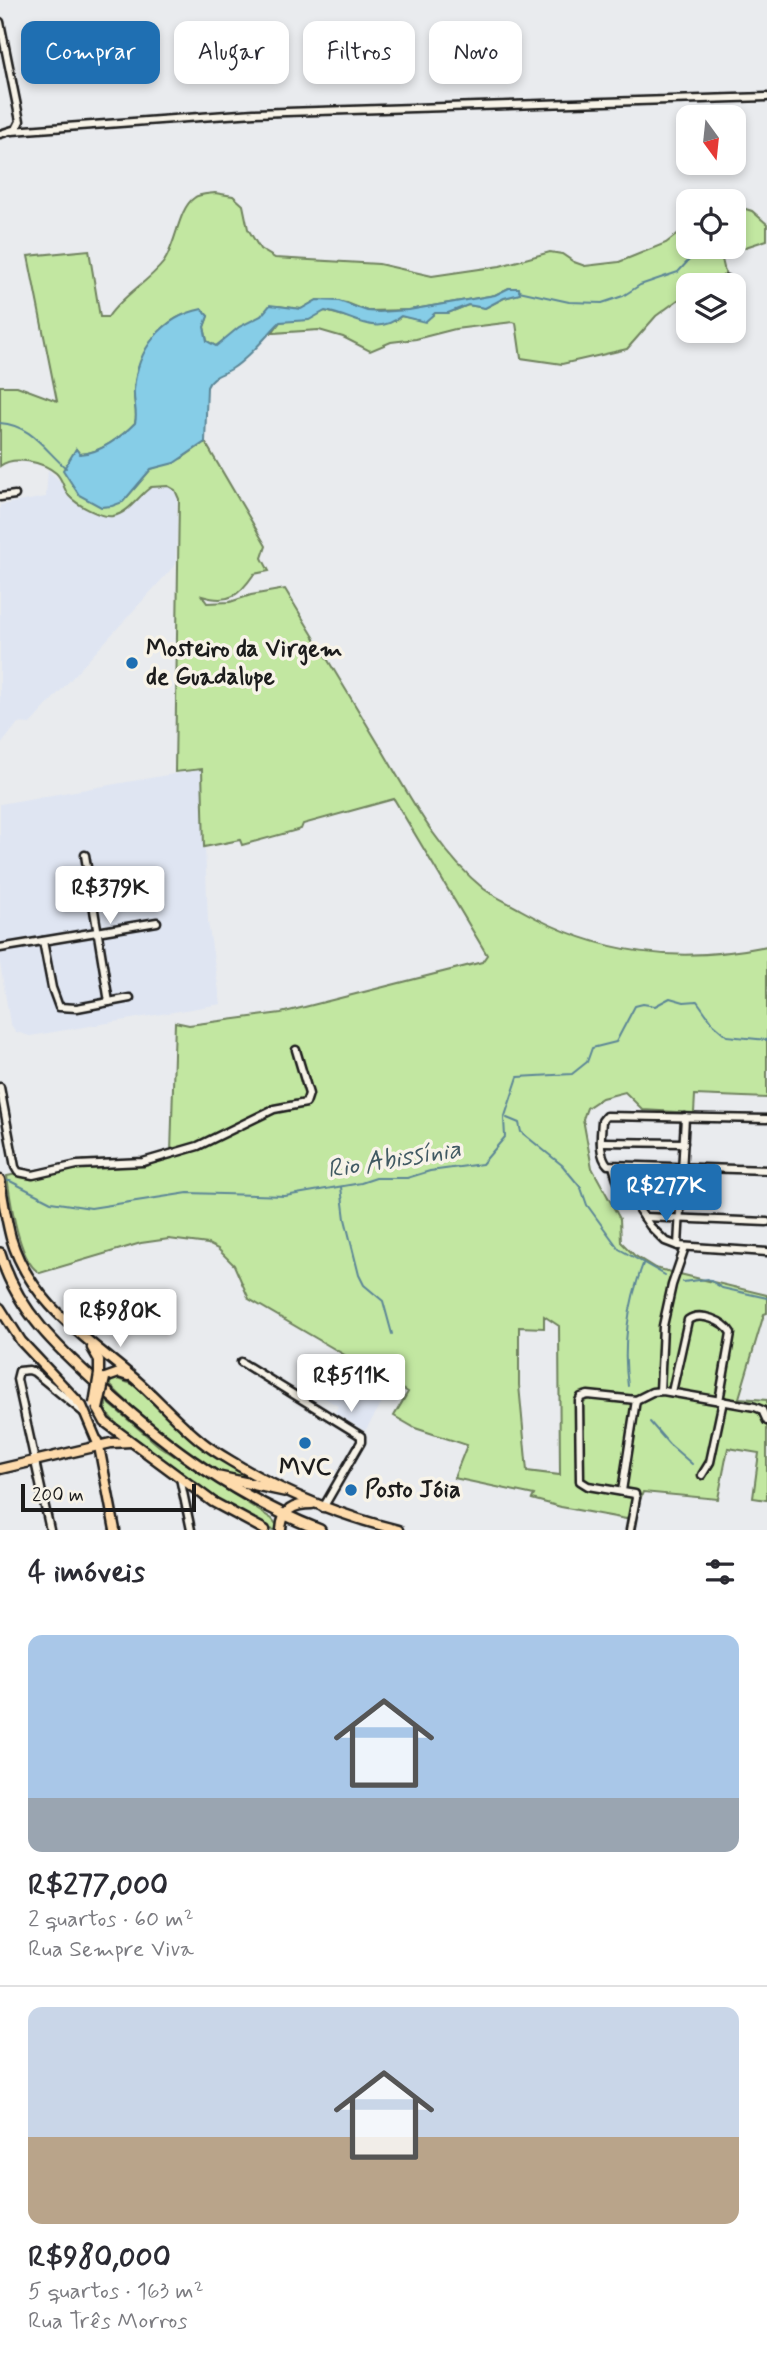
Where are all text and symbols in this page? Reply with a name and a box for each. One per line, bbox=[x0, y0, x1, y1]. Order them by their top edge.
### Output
chip: Comprar bbox=[21, 21, 160, 84]
chip: Alugar bbox=[174, 21, 289, 84]
chip: Filtros bbox=[303, 21, 415, 84]
chip: Novo bbox=[429, 21, 522, 84]
north arrow bbox=[676, 105, 746, 175]
map controls bbox=[676, 105, 746, 343]
button: locate bbox=[676, 189, 746, 259]
button: layers bbox=[676, 273, 746, 343]
place label: Mosteiro da Virgem de Guadalupe bbox=[146, 634, 342, 693]
marker: Mosteiro da Virgem de Guadalupe bbox=[124, 655, 140, 671]
pin: R$379K bbox=[53, 866, 167, 926]
text: R$379K bbox=[71, 874, 149, 904]
water label: Rio Abissínia bbox=[325, 1133, 464, 1187]
pin: R$277K bbox=[609, 1164, 723, 1224]
text: R$277K bbox=[627, 1172, 705, 1202]
pin: R$980K bbox=[63, 1290, 177, 1349]
text: R$980K bbox=[80, 1297, 160, 1327]
pin: R$511K bbox=[294, 1354, 408, 1414]
text: R$511K bbox=[313, 1362, 389, 1392]
marker: MVC bbox=[297, 1435, 313, 1451]
place label: MVC bbox=[279, 1453, 331, 1484]
place label: Posto Jóia bbox=[365, 1475, 461, 1506]
scale bar bbox=[21, 1481, 196, 1513]
marker: Posto Jóia bbox=[343, 1482, 359, 1498]
text: 200 m bbox=[32, 1483, 84, 1508]
text: 4 imóveis bbox=[28, 1553, 145, 1592]
icon: filters bbox=[701, 1553, 739, 1591]
icon: home bbox=[321, 1680, 447, 1806]
text: R$277,000 bbox=[28, 1866, 168, 1905]
text: 2 quartos · 60 m² bbox=[28, 1905, 194, 1935]
text: Rua Sempre Viva bbox=[28, 1935, 194, 1965]
icon: home bbox=[321, 2052, 447, 2178]
text: R$980,000 bbox=[28, 2238, 171, 2277]
text: 5 quartos · 163 m² bbox=[28, 2277, 204, 2307]
text: Rua Três Morros bbox=[28, 2307, 187, 2337]

